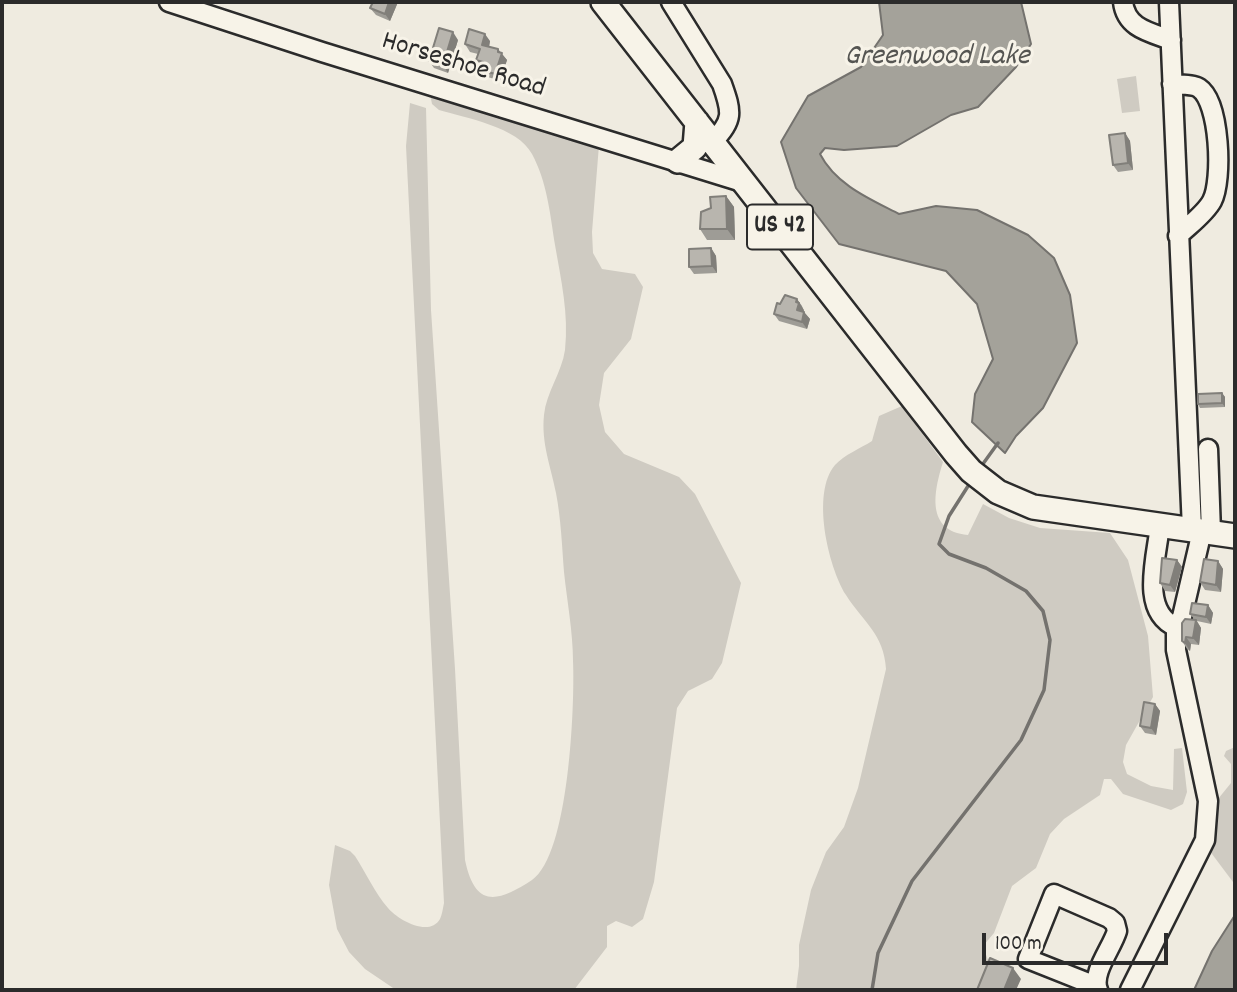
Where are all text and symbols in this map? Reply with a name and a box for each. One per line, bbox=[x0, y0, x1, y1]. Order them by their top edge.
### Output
street label: Horseshoe Road bbox=[377, 26, 549, 108]
water label: Greenwood Lake bbox=[844, 41, 1030, 77]
road number: US 42 bbox=[747, 204, 813, 250]
scale bar bbox=[985, 918, 1170, 962]
text: 100 m bbox=[995, 930, 1042, 960]

